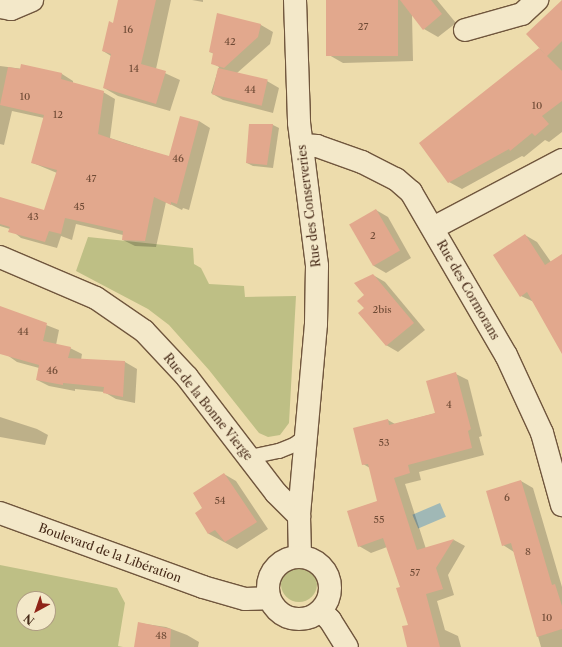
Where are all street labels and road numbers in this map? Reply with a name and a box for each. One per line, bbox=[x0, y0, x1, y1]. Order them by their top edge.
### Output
street label: Rue des Conserveries bbox=[294, 144, 324, 268]
street label: Rue des Cormorans bbox=[434, 238, 502, 342]
street label: Rue de la Bonne Vierge bbox=[160, 350, 256, 464]
street label: Boulevard de la Libération bbox=[37, 520, 183, 586]

